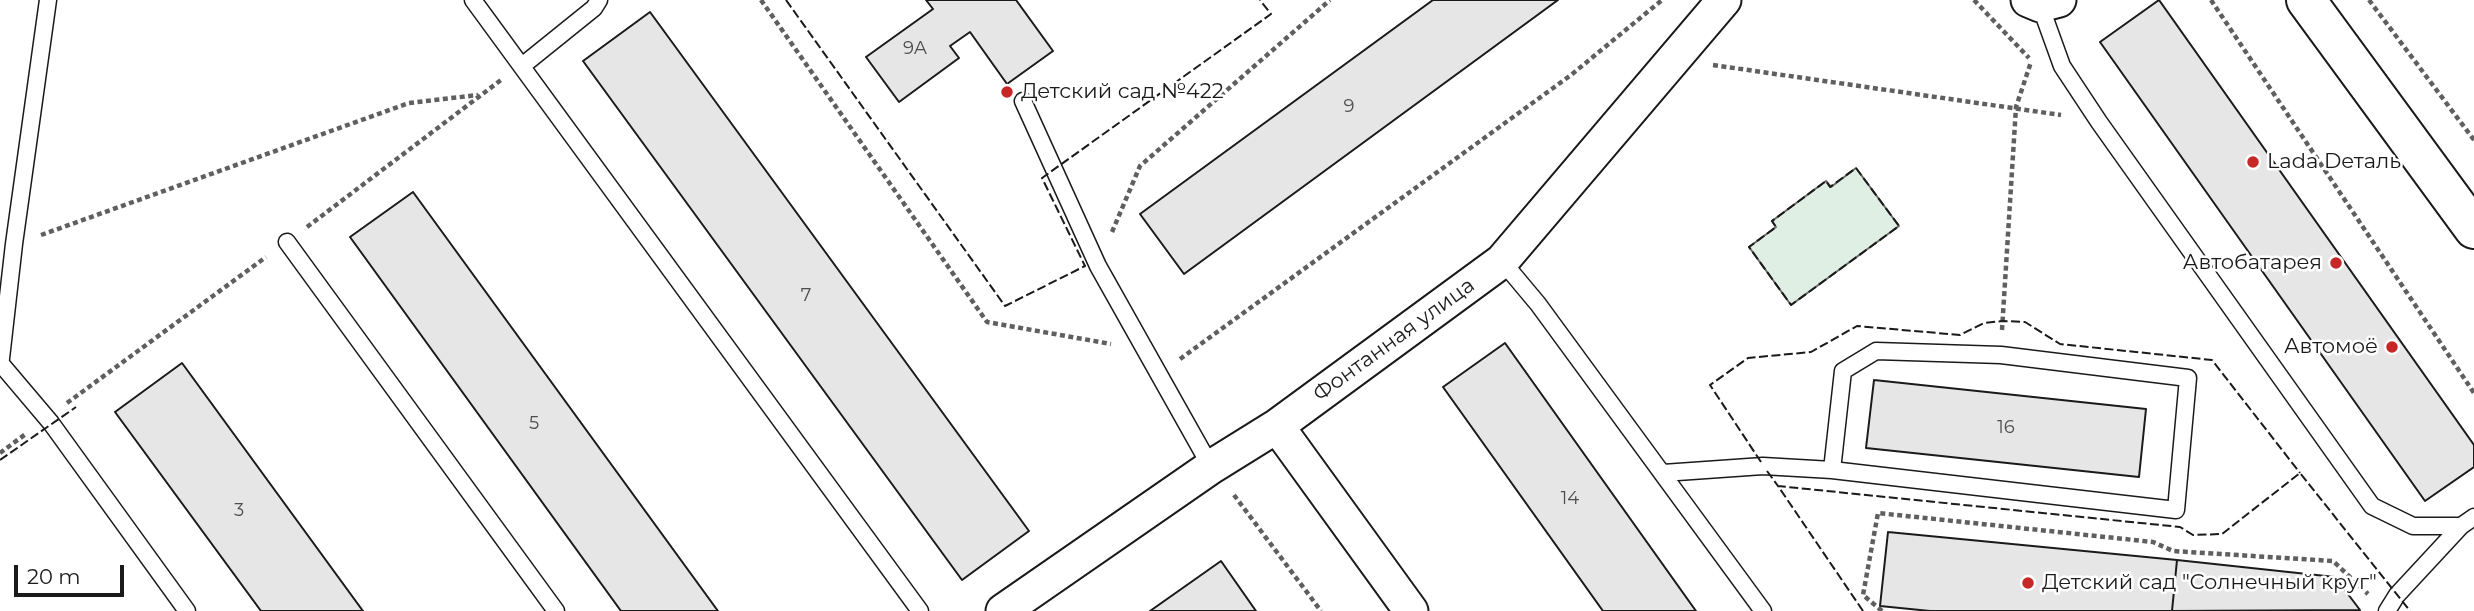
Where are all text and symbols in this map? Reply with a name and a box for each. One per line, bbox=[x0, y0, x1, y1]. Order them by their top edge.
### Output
house number: 9А bbox=[903, 38, 927, 60]
place label: Детский сад №422 bbox=[1021, 79, 1224, 105]
marker: Детский сад №422 bbox=[999, 84, 1015, 100]
house number: 9 bbox=[1344, 96, 1354, 118]
place label: Lada Dеталь bbox=[2267, 149, 2401, 175]
marker: Lada Dеталь bbox=[2245, 154, 2261, 170]
place label: Автобатарея bbox=[2183, 250, 2322, 276]
marker: Автобатарея bbox=[2328, 255, 2344, 271]
street label: Фонтанная улица bbox=[1308, 273, 1480, 407]
house number: 7 bbox=[801, 285, 811, 307]
place label: Автомоё bbox=[2284, 334, 2378, 360]
marker: Автомоё bbox=[2384, 339, 2400, 355]
house number: 5 bbox=[529, 413, 539, 435]
house number: 16 bbox=[1997, 417, 2015, 439]
house number: 14 bbox=[1561, 488, 1579, 510]
house number: 3 bbox=[234, 500, 244, 522]
scale bar bbox=[18, 552, 128, 596]
text: 20 m bbox=[27, 564, 81, 589]
place label: Детский сад "Солнечный круг" bbox=[2042, 570, 2377, 596]
marker: Детский сад "Солнечный круг" bbox=[2020, 575, 2036, 591]

